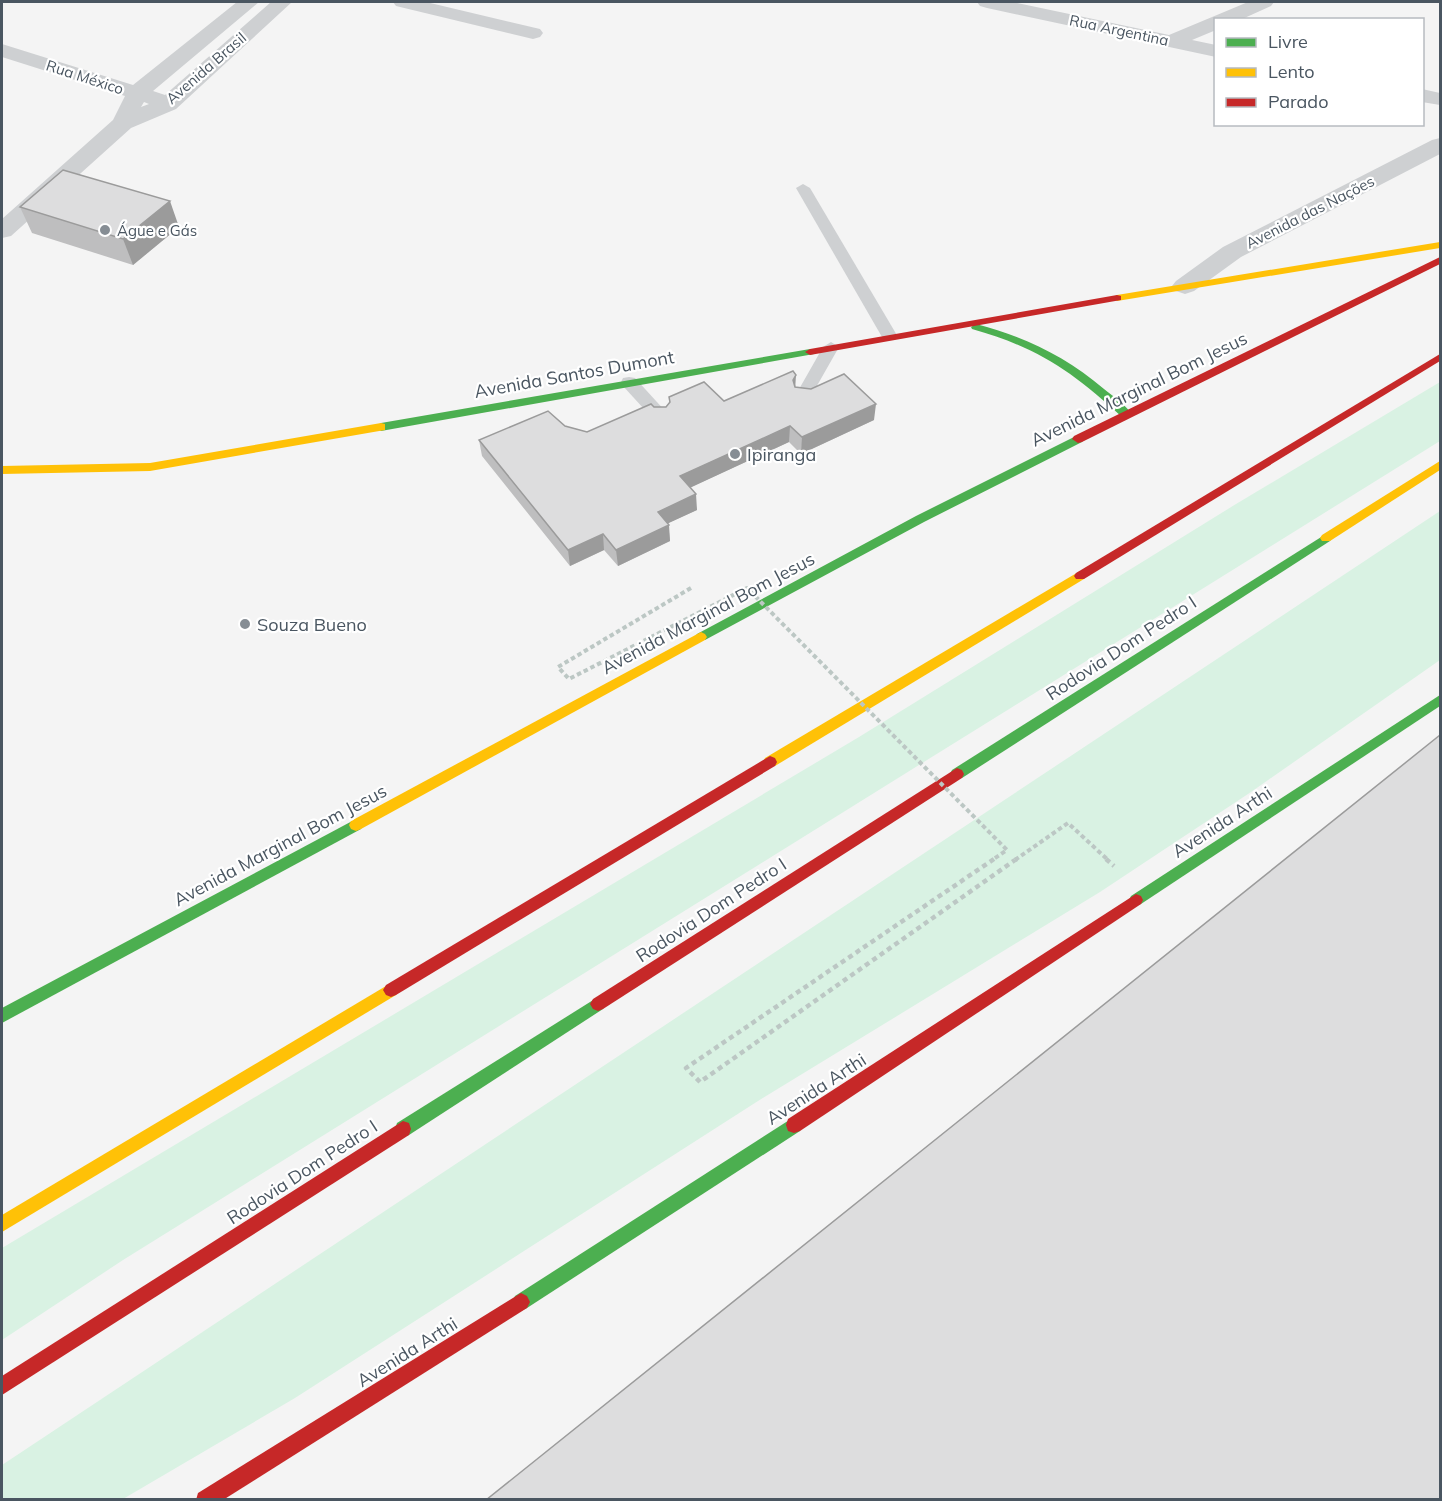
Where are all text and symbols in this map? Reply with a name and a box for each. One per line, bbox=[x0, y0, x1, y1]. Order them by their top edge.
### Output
street label: Rua Argentina bbox=[1068, 10, 1170, 50]
legend bbox=[1214, 18, 1424, 126]
street label: Avenida Brasil bbox=[162, 28, 250, 108]
text: Livre bbox=[1268, 30, 1308, 53]
street label: Rua México bbox=[44, 56, 126, 98]
text: Lento bbox=[1268, 60, 1315, 83]
text: Parado bbox=[1268, 90, 1328, 113]
street label: Avenida das Nações bbox=[1242, 171, 1378, 253]
place label: Águe e Gás bbox=[117, 221, 197, 240]
marker: Águe e Gás bbox=[98, 223, 112, 237]
street label: Avenida Marginal Bom Jesus bbox=[1027, 326, 1251, 452]
street label: Avenida Santos Dumont bbox=[472, 345, 676, 403]
place label: Ipiranga bbox=[747, 443, 816, 466]
marker: Ipiranga bbox=[728, 447, 742, 461]
street label: Avenida Marginal Bom Jesus bbox=[597, 547, 819, 679]
street label: Rodovia Dom Pedro I bbox=[1041, 591, 1201, 705]
place label: Souza Bueno bbox=[257, 613, 367, 636]
marker: Souza Bueno bbox=[238, 617, 252, 631]
street label: Avenida Marginal Bom Jesus bbox=[169, 779, 391, 911]
street label: Avenida Arthi bbox=[1168, 781, 1276, 863]
street label: Rodovia Dom Pedro I bbox=[631, 853, 791, 967]
street label: Avenida Arthi bbox=[762, 1048, 870, 1130]
street label: Rodovia Dom Pedro I bbox=[222, 1115, 382, 1229]
street label: Avenida Arthi bbox=[352, 1312, 462, 1392]

